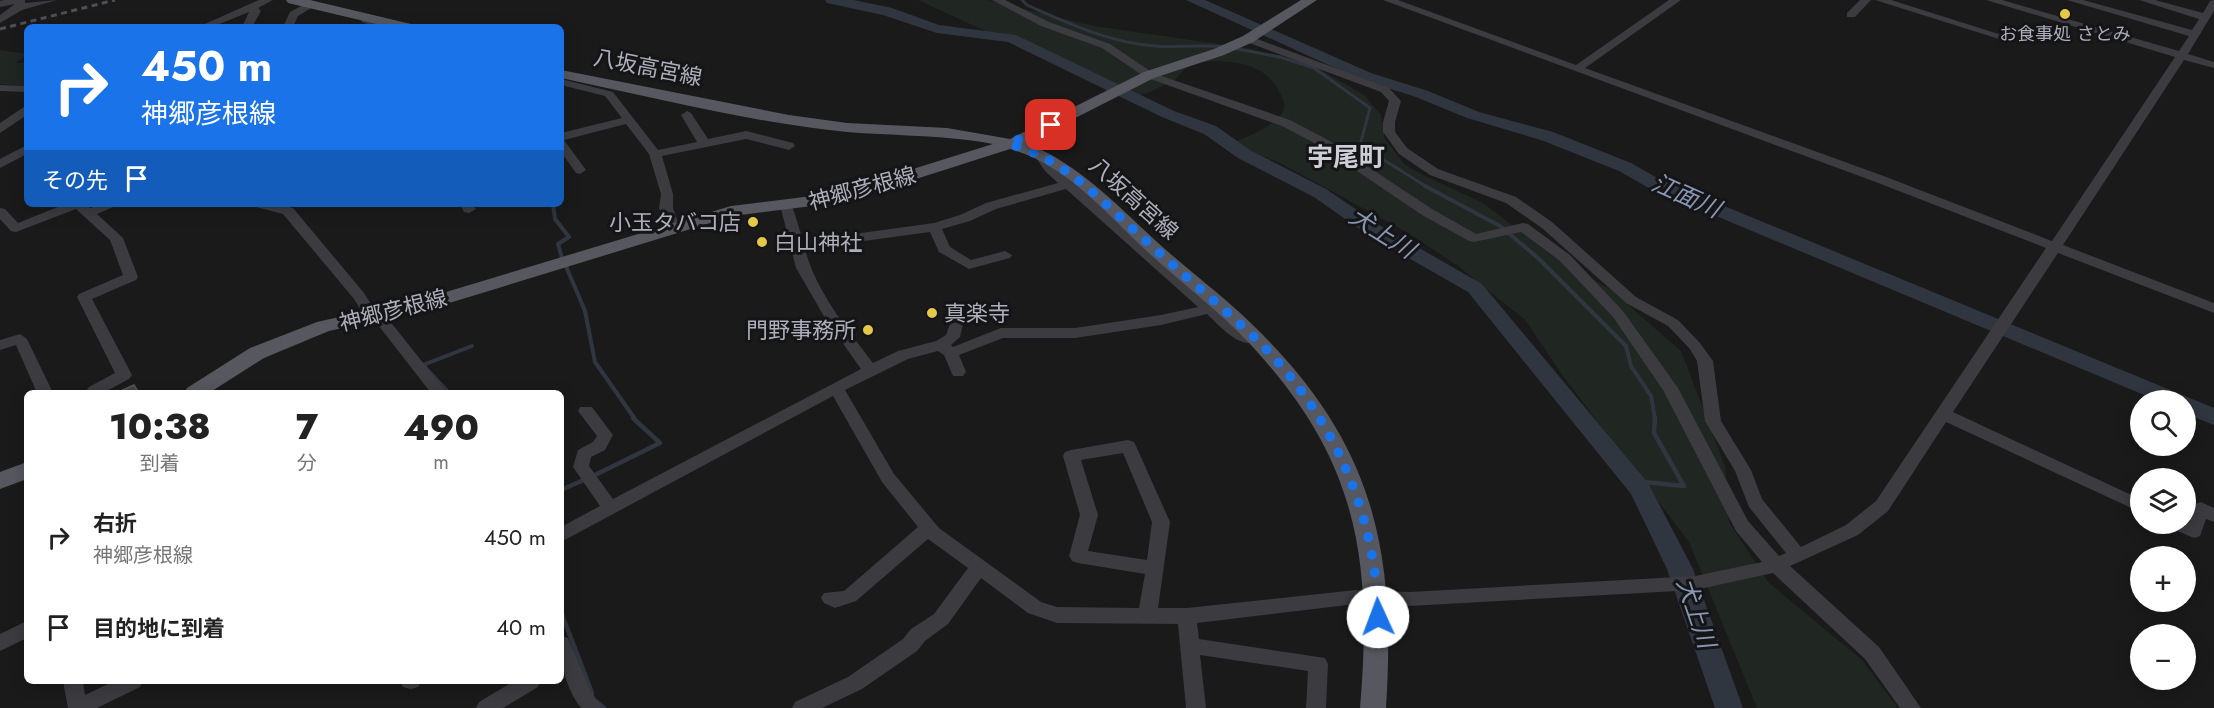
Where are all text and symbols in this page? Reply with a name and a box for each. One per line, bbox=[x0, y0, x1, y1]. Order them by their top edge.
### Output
marker: お食事処 さとみ bbox=[2058, 7, 2072, 21]
place label: お食事処 さとみ bbox=[1999, 21, 2131, 47]
text: 450 m bbox=[141, 36, 272, 97]
street label: 八坂高宮線 bbox=[591, 41, 705, 93]
icon: right bbox=[42, 48, 120, 126]
text: 神郷彦根線 bbox=[141, 94, 276, 133]
pin bbox=[1025, 99, 1076, 150]
icon: arrive bbox=[1034, 108, 1067, 141]
district label: 宇尾町 bbox=[1307, 138, 1385, 176]
street label: 八坂高宮線 bbox=[1082, 149, 1186, 247]
street label: 神郷彦根線 bbox=[805, 158, 919, 218]
icon: arrive bbox=[120, 162, 153, 195]
text: その先 bbox=[42, 164, 108, 196]
water label: 江面川 bbox=[1646, 165, 1729, 227]
water label: 犬上川 bbox=[1342, 199, 1425, 268]
place label: 小玉タバコ店 bbox=[609, 206, 741, 238]
marker: 小玉タバコ店 bbox=[746, 215, 760, 229]
place label: 白山神社 bbox=[774, 226, 862, 258]
marker: 白山神社 bbox=[755, 235, 769, 249]
street label: 神郷彦根線 bbox=[336, 281, 450, 339]
place label: 真楽寺 bbox=[944, 297, 1010, 329]
marker: 真楽寺 bbox=[925, 306, 939, 320]
place label: 門野事務所 bbox=[746, 314, 856, 346]
marker: 門野事務所 bbox=[861, 323, 875, 337]
map controls bbox=[2130, 390, 2196, 690]
button: search bbox=[2130, 390, 2196, 456]
text: 10:38 bbox=[109, 400, 211, 452]
text: 7 bbox=[296, 400, 318, 452]
text: 490 bbox=[403, 401, 479, 453]
text: m bbox=[433, 448, 449, 477]
text: 到着 bbox=[140, 449, 180, 478]
text: 分 bbox=[297, 449, 317, 478]
button: layers bbox=[2130, 468, 2196, 534]
text: 右折 bbox=[93, 507, 137, 539]
icon: right bbox=[42, 521, 75, 554]
text: 450 m bbox=[484, 521, 546, 553]
text: 神郷彦根線 bbox=[93, 541, 193, 570]
button: + bbox=[2130, 546, 2196, 612]
water label: 犬上川 bbox=[1668, 573, 1726, 655]
position arrow bbox=[1346, 585, 1410, 649]
icon: arrive bbox=[42, 611, 75, 644]
text: 40 m bbox=[496, 611, 546, 643]
text: 目的地に到着 bbox=[93, 612, 225, 644]
button: − bbox=[2130, 624, 2196, 690]

